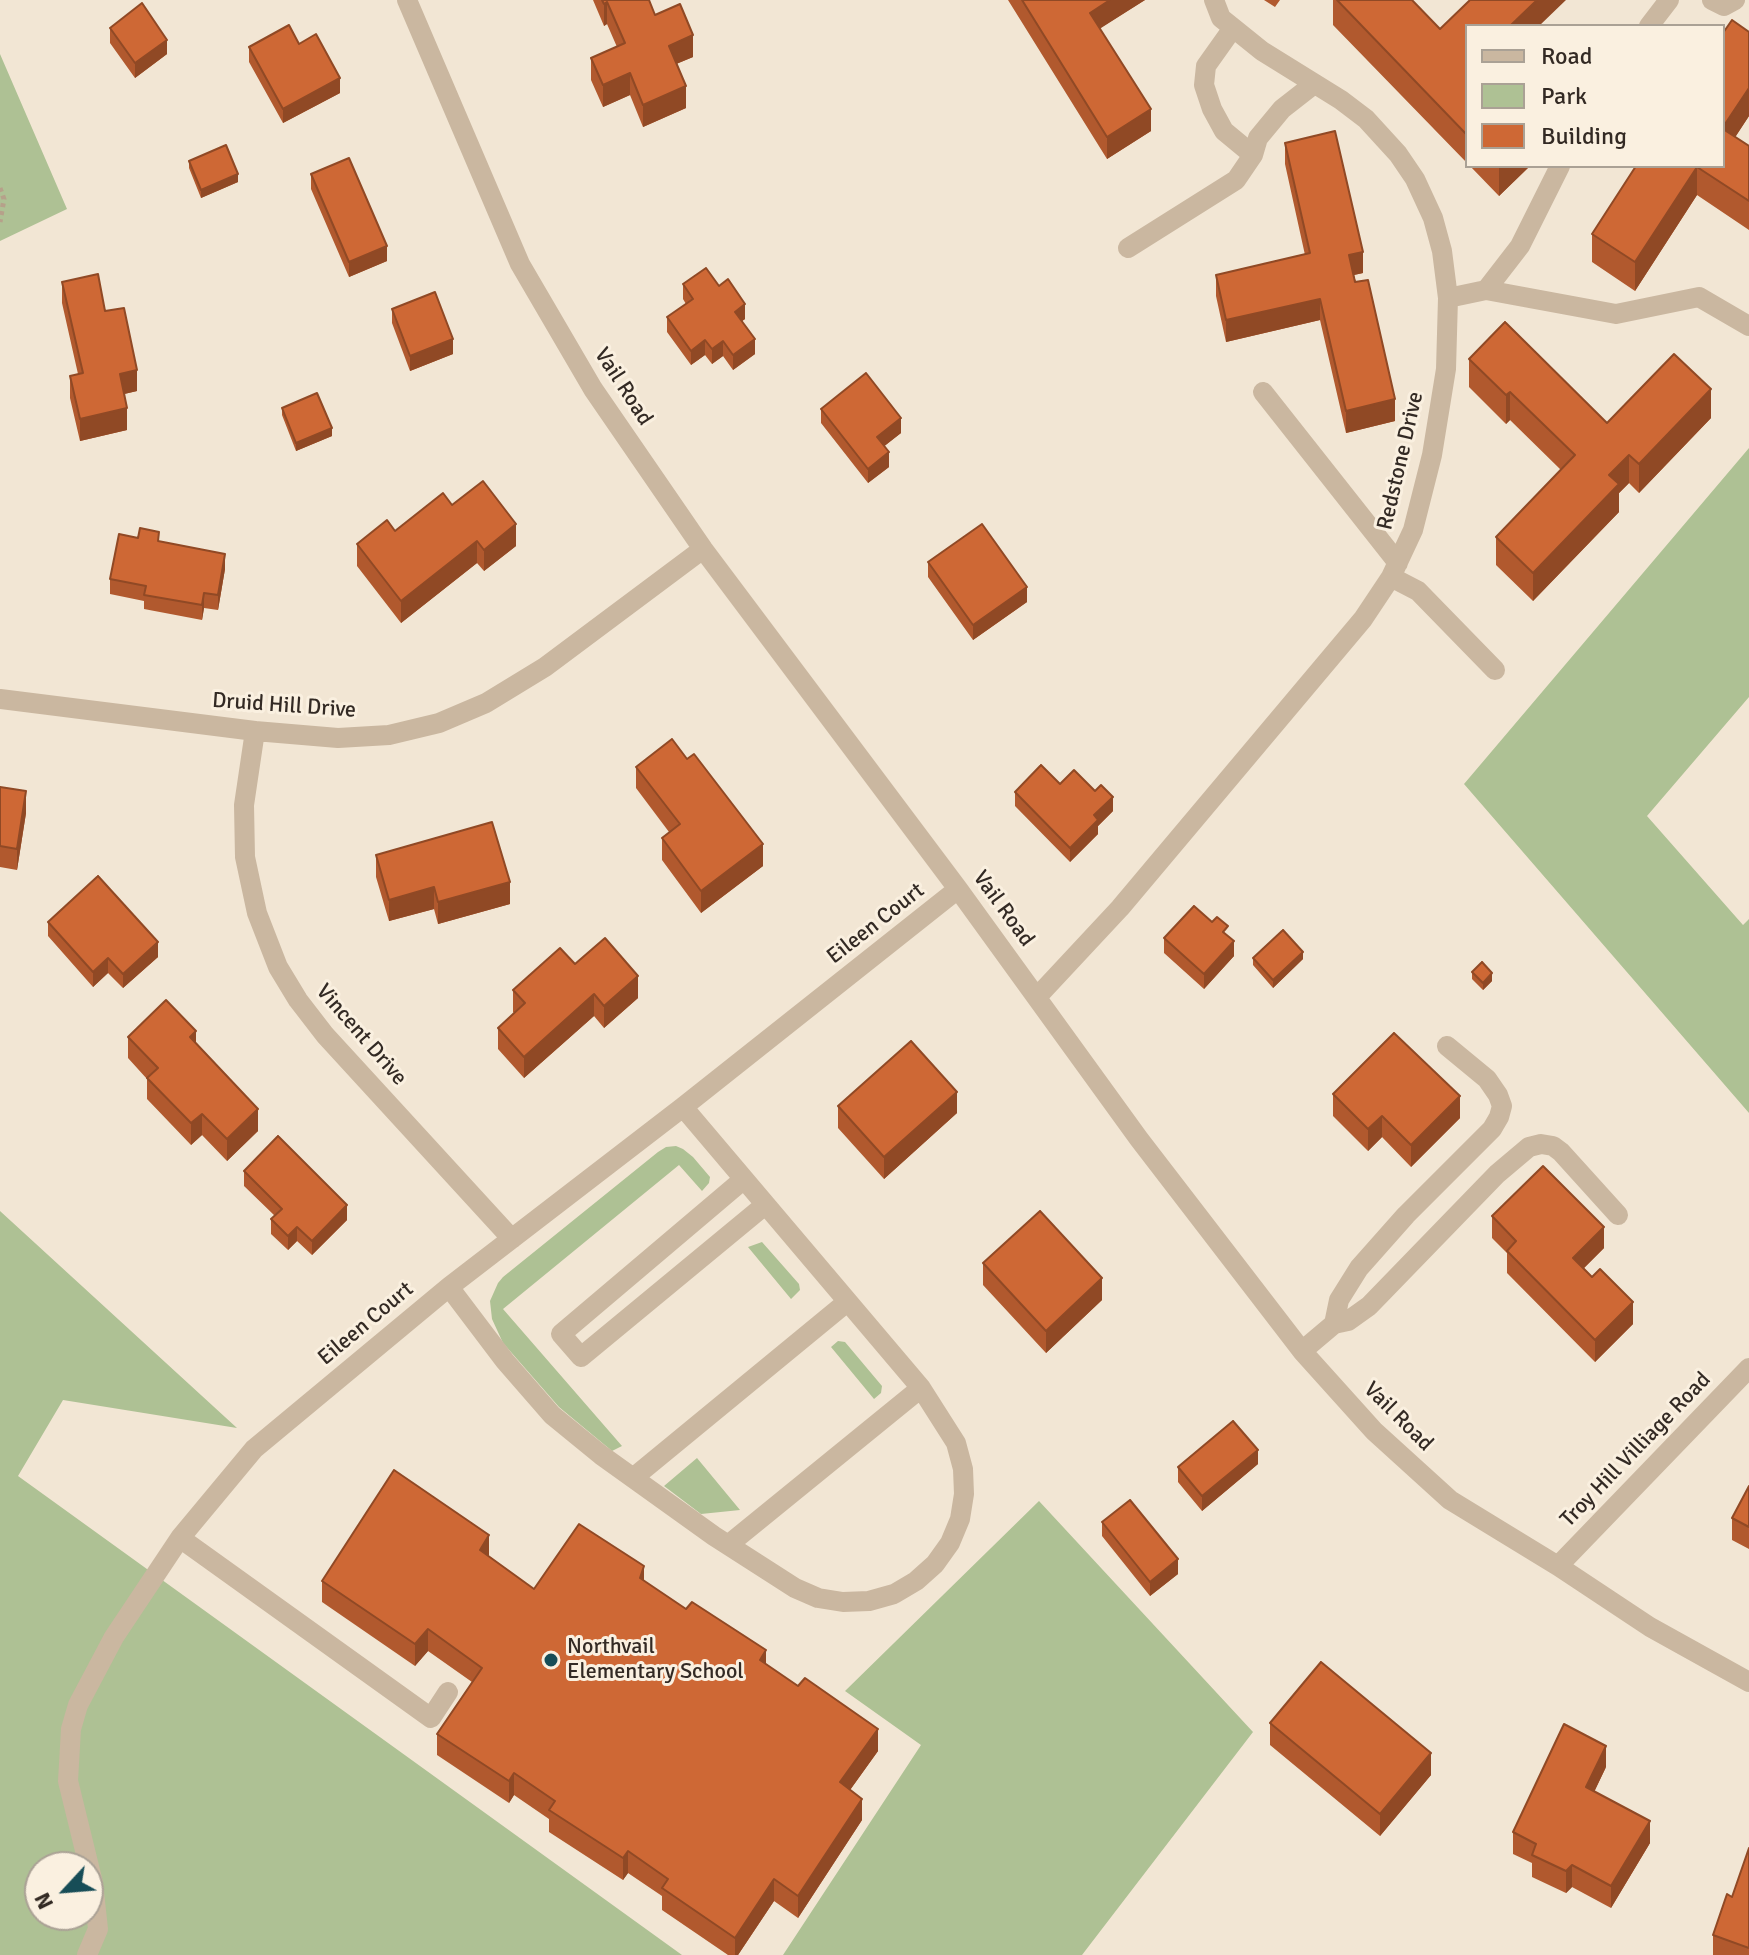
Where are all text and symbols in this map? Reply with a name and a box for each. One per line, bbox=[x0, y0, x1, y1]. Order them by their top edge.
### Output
legend bbox=[1465, 24, 1725, 168]
text: Road bbox=[1541, 41, 1592, 71]
text: Park bbox=[1541, 81, 1587, 111]
text: Building bbox=[1541, 121, 1627, 151]
street label: Vail Road bbox=[588, 343, 658, 431]
street label: Redstone Drive bbox=[1372, 389, 1430, 533]
street label: Druid Hill Drive bbox=[211, 688, 357, 724]
street label: Vail Road bbox=[967, 866, 1039, 952]
street label: Eileen Court bbox=[822, 878, 930, 970]
street label: Vincent Drive bbox=[310, 979, 412, 1091]
street label: Eileen Court bbox=[313, 1276, 419, 1372]
street label: Troy Hill Villiage Road bbox=[1555, 1367, 1717, 1533]
street label: Vail Road bbox=[1358, 1377, 1438, 1457]
place label: Northvail Elementary School bbox=[567, 1634, 744, 1686]
marker: Northvail Elementary School bbox=[542, 1651, 560, 1669]
north arrow bbox=[24, 1851, 104, 1931]
text: N bbox=[28, 1888, 59, 1914]

